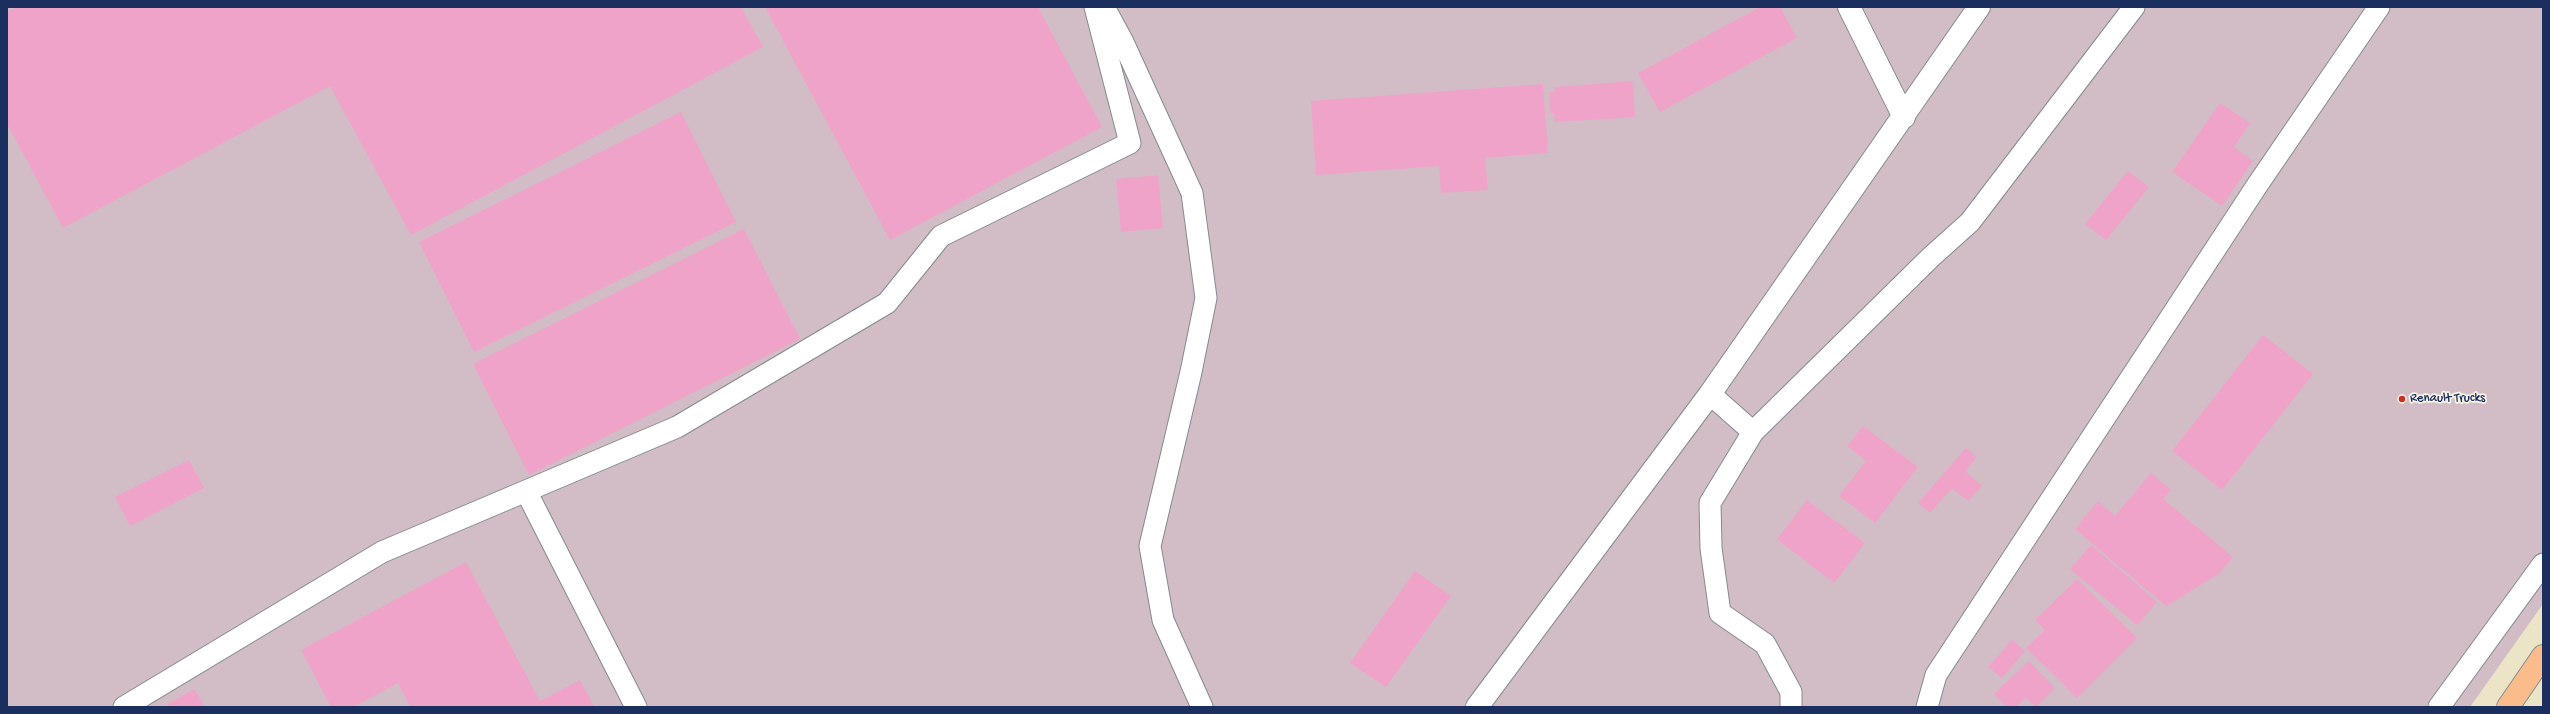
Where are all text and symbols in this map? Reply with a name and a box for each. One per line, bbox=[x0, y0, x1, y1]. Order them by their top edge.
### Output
place label: Renault Trucks bbox=[2410, 391, 2485, 407]
marker: Renault Trucks bbox=[2397, 394, 2407, 404]

